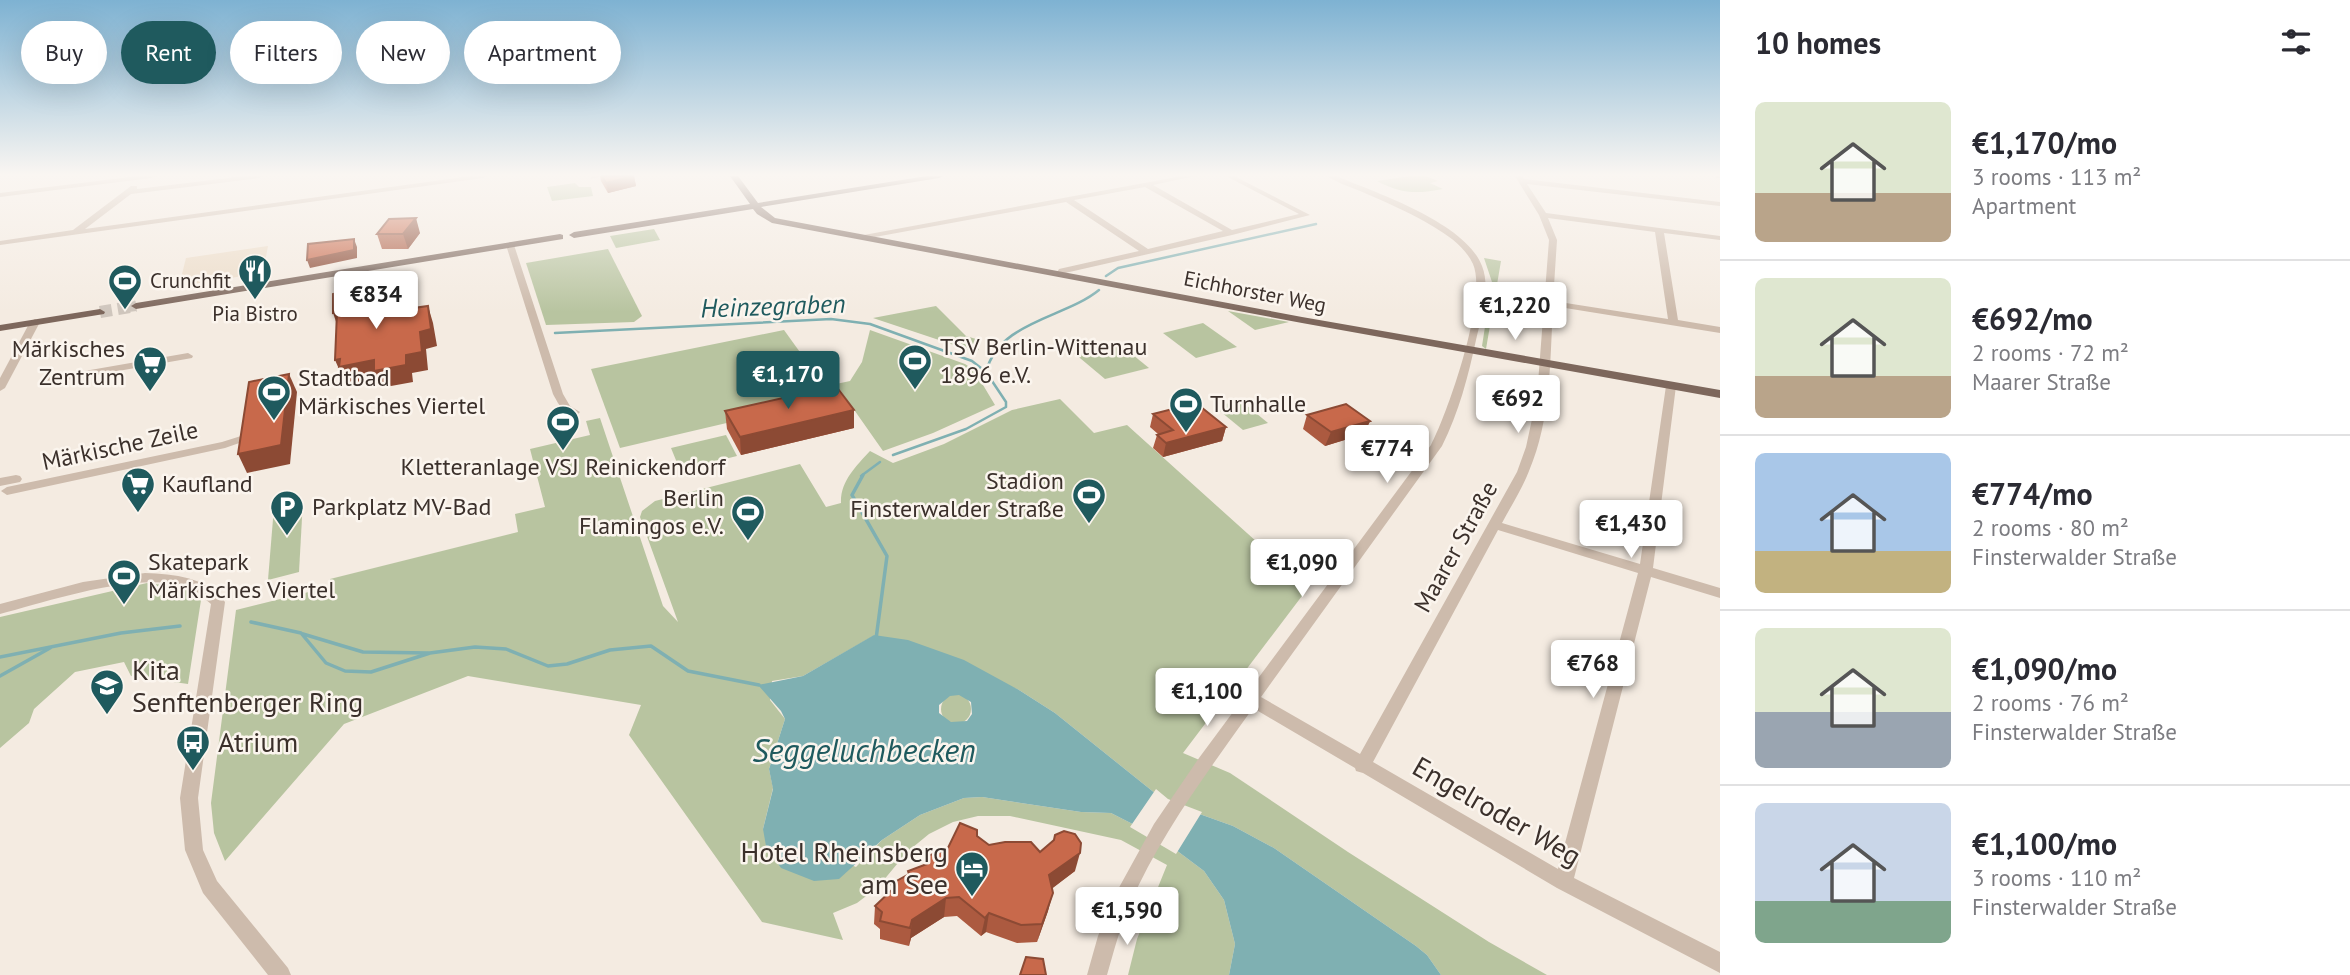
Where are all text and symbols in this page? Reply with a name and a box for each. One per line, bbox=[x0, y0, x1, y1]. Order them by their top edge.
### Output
chip: Buy bbox=[21, 21, 107, 84]
chip: Rent bbox=[121, 21, 216, 84]
chip: Filters bbox=[230, 21, 342, 84]
chip: New bbox=[356, 21, 450, 84]
chip: Apartment bbox=[464, 21, 621, 84]
text: 10 homes bbox=[1755, 23, 1881, 62]
icon: filters bbox=[2277, 23, 2315, 61]
text: €1,170/mo bbox=[1972, 123, 2117, 162]
icon: home bbox=[1811, 130, 1895, 214]
text: 3 rooms · 113 m² bbox=[1972, 162, 2141, 191]
text: Apartment bbox=[1972, 191, 2076, 220]
restaurant icon: Pia Bistro bbox=[236, 252, 274, 301]
sports icon: Crunchfit bbox=[106, 262, 144, 311]
street label: Eichhorster Weg bbox=[1181, 264, 1329, 319]
place label: Crunchfit bbox=[150, 267, 231, 294]
pin: €834 bbox=[335, 272, 417, 331]
text: €834 bbox=[350, 279, 402, 308]
pin: €1,220 bbox=[1458, 282, 1572, 342]
water label: Heinzegraben bbox=[700, 286, 846, 325]
text: €1,220 bbox=[1479, 290, 1551, 319]
text: €692/mo bbox=[1972, 299, 2093, 338]
place label: Pia Bistro bbox=[212, 300, 298, 327]
icon: home bbox=[1811, 306, 1895, 390]
place label: TSV Berlin-Wittenau 1896 e.V. bbox=[940, 331, 1147, 390]
place label: Märkisches Zentrum bbox=[12, 333, 125, 392]
text: 2 rooms · 72 m² bbox=[1972, 338, 2129, 367]
sports icon: TSV Berlin-Wittenau 1896 e.V. bbox=[896, 342, 934, 391]
supermarket icon: Märkisches Zentrum bbox=[131, 344, 169, 393]
pin: €1,170 bbox=[731, 352, 845, 411]
text: €1,170 bbox=[752, 359, 824, 388]
place label: Stadtbad Märkisches Viertel bbox=[298, 362, 485, 421]
text: Maarer Straße bbox=[1972, 367, 2111, 396]
sports icon: Stadtbad Märkisches Viertel bbox=[255, 373, 293, 422]
pin: €692 bbox=[1477, 376, 1559, 435]
text: €692 bbox=[1492, 383, 1544, 412]
sports icon: Turnhalle bbox=[1167, 385, 1205, 434]
place label: Turnhalle bbox=[1210, 388, 1306, 419]
sports icon: Kletteranlage VSJ Reinickendorf bbox=[544, 403, 582, 452]
street label: Märkische Zeile bbox=[39, 414, 201, 477]
pin: €774 bbox=[1346, 426, 1428, 485]
text: €774 bbox=[1361, 433, 1413, 462]
place label: Kletteranlage VSJ Reinickendorf bbox=[401, 451, 727, 482]
supermarket icon: Kaufland bbox=[119, 465, 157, 514]
place label: Stadion Finsterwalder Straße bbox=[850, 465, 1064, 524]
place label: Kaufland bbox=[162, 468, 253, 499]
text: €774/mo bbox=[1972, 474, 2093, 513]
sports icon: Stadion Finsterwalder Straße bbox=[1070, 476, 1108, 525]
street label: Maarer Straße bbox=[1407, 476, 1504, 618]
icon: home bbox=[1811, 481, 1895, 565]
place label: Berlin Flamingos e.V. bbox=[579, 482, 724, 541]
parking icon: Parkplatz MV-Bad bbox=[268, 488, 306, 537]
place label: Parkplatz MV-Bad bbox=[312, 491, 491, 522]
sports icon: Berlin Flamingos e.V. bbox=[729, 493, 767, 542]
pin: €1,430 bbox=[1574, 500, 1688, 560]
text: €1,430 bbox=[1595, 508, 1667, 537]
text: 2 rooms · 80 m² bbox=[1972, 513, 2129, 542]
pin: €1,090 bbox=[1245, 540, 1359, 599]
text: Finsterwalder Straße bbox=[1972, 542, 2177, 571]
place label: Skatepark Märkisches Viertel bbox=[148, 546, 335, 605]
text: €1,090 bbox=[1266, 547, 1338, 576]
sports icon: Skatepark Märkisches Viertel bbox=[105, 557, 143, 606]
pin: €768 bbox=[1552, 640, 1634, 700]
text: €768 bbox=[1567, 648, 1619, 677]
text: €1,090/mo bbox=[1972, 649, 2117, 688]
place label: Kita Senftenberger Ring bbox=[132, 651, 363, 720]
icon: home bbox=[1811, 656, 1895, 740]
school or university icon: Kita Senftenberger Ring bbox=[88, 667, 126, 716]
pin: €1,100 bbox=[1150, 668, 1264, 728]
text: €1,100 bbox=[1171, 676, 1243, 705]
text: 2 rooms · 76 m² bbox=[1972, 688, 2129, 717]
text: Finsterwalder Straße bbox=[1972, 717, 2177, 746]
bus stop icon: Atrium bbox=[174, 723, 212, 772]
place label: Atrium bbox=[218, 723, 298, 760]
water label: Seggeluchbecken bbox=[752, 729, 976, 771]
street label: Engelroder Weg bbox=[1406, 747, 1588, 874]
text: €1,100/mo bbox=[1972, 824, 2117, 863]
icon: home bbox=[1811, 831, 1895, 915]
place label: Hotel Rheinsberg am See bbox=[740, 833, 948, 902]
hotel icon: Hotel Rheinsberg am See bbox=[953, 849, 991, 898]
text: 3 rooms · 110 m² bbox=[1972, 863, 2141, 892]
pin: €1,590 bbox=[1070, 888, 1184, 947]
text: Finsterwalder Straße bbox=[1972, 892, 2177, 921]
text: €1,590 bbox=[1091, 895, 1163, 924]

